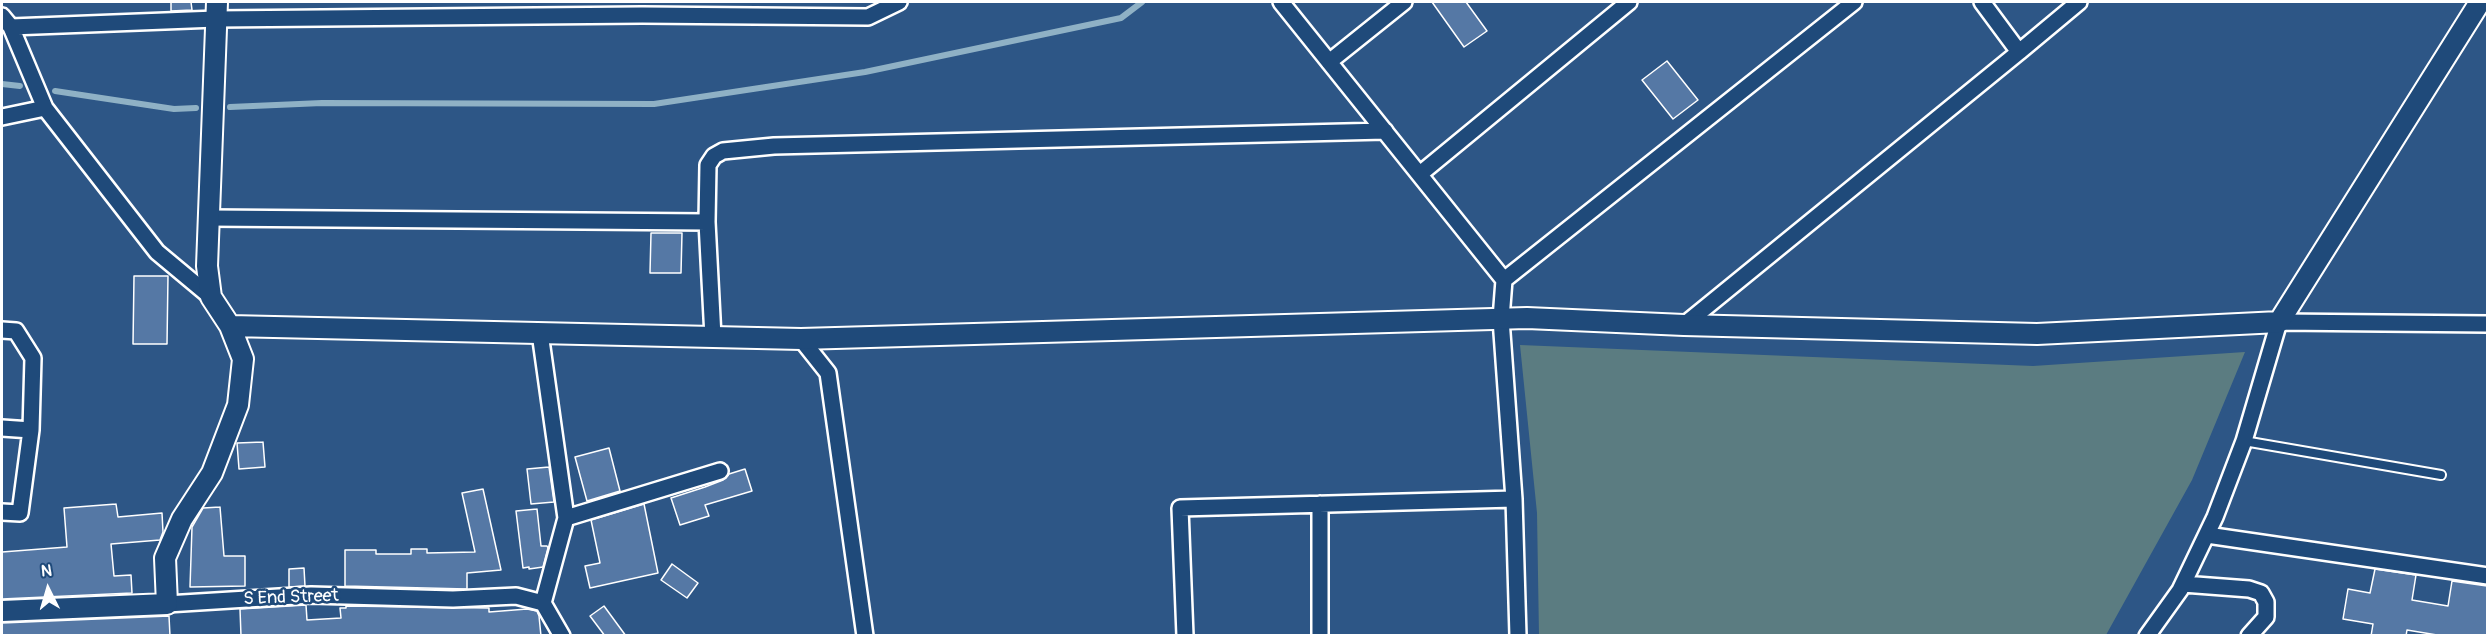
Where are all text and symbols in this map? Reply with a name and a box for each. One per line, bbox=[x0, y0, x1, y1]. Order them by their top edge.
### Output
north arrow bbox=[18, 559, 78, 619]
text: N bbox=[40, 561, 53, 582]
street label: S End Street bbox=[243, 586, 339, 610]

